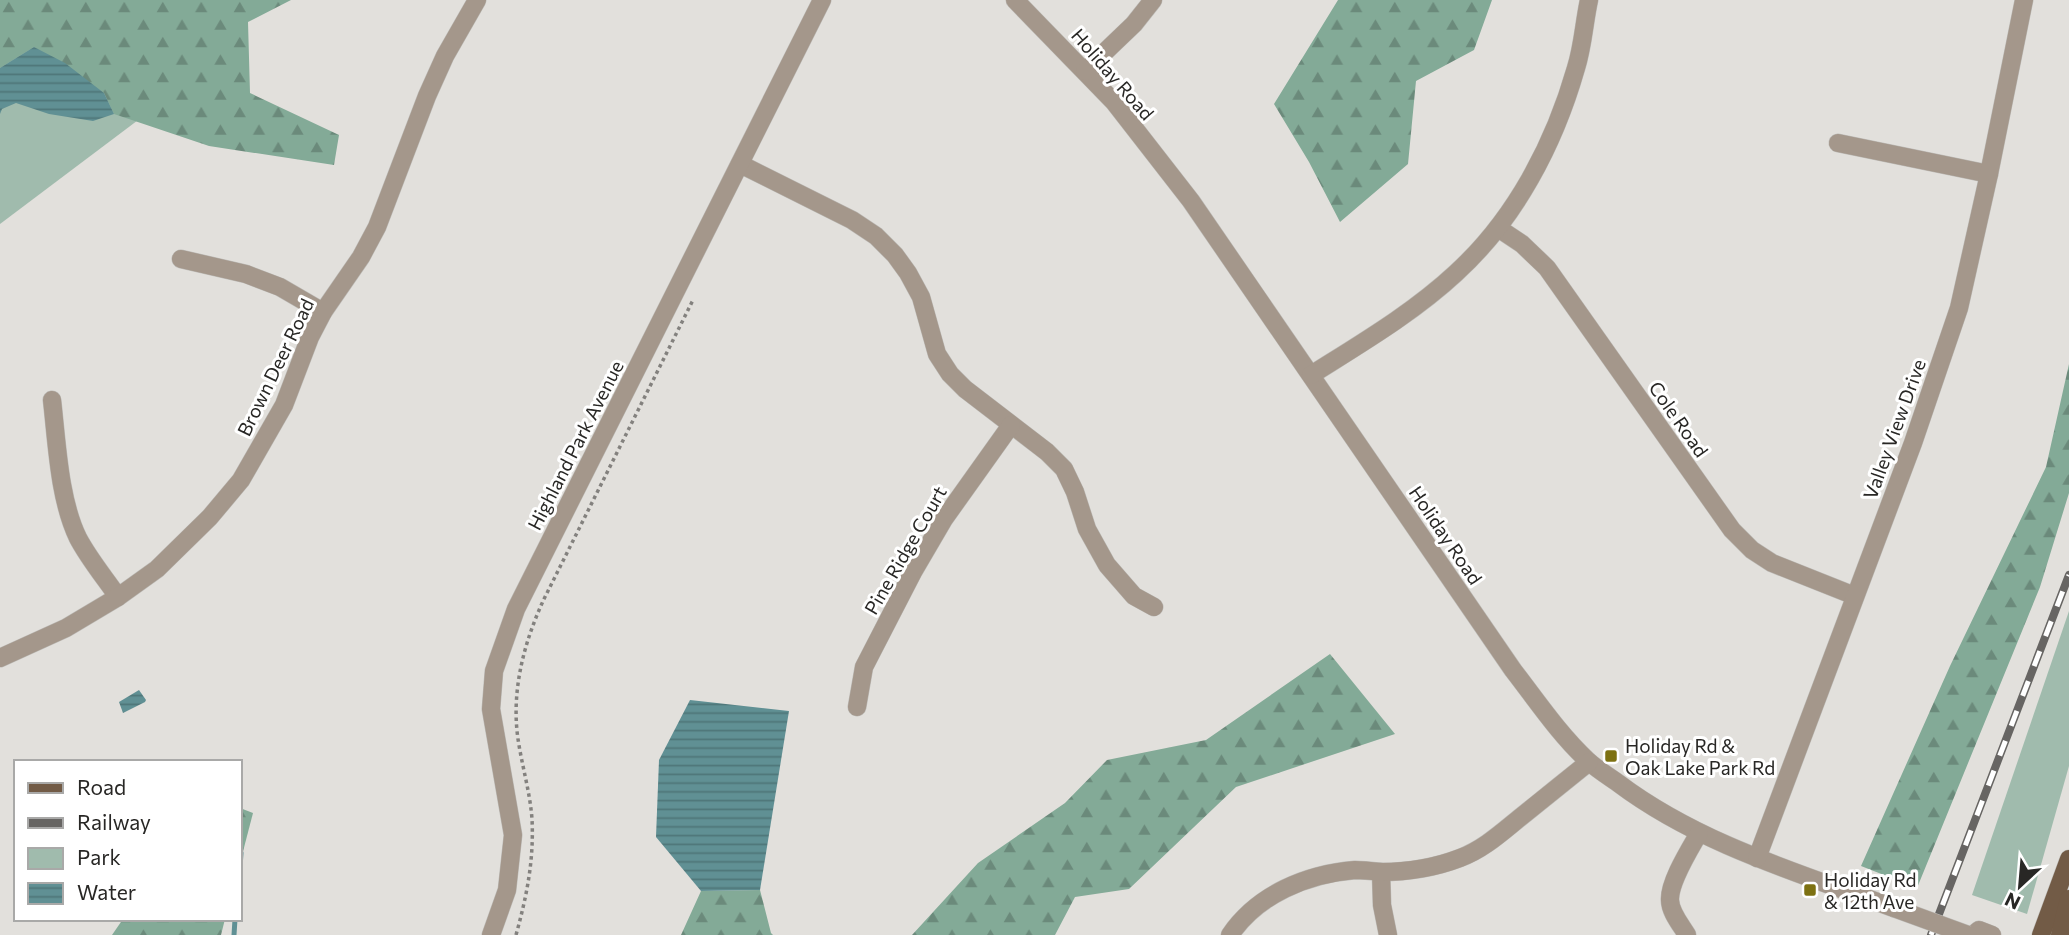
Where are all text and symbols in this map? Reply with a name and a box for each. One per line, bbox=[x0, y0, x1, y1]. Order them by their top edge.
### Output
street label: Holiday Road bbox=[1067, 23, 1159, 125]
street label: Brown Deer Road bbox=[232, 295, 318, 439]
street label: Highland Park Avenue bbox=[522, 356, 628, 534]
street label: Valley View Drive bbox=[1858, 356, 1930, 502]
street label: Cole Road bbox=[1645, 377, 1713, 461]
street label: Holiday Road bbox=[1405, 481, 1487, 589]
street label: Pine Ridge Court bbox=[859, 482, 951, 618]
place label: Holiday Rd & Oak Lake Park Rd bbox=[1625, 734, 1775, 779]
marker: Holiday Rd & Oak Lake Park Rd bbox=[1603, 748, 1619, 764]
legend bbox=[14, 760, 242, 921]
text: Road bbox=[77, 774, 126, 799]
text: Railway bbox=[77, 809, 151, 834]
text: Park bbox=[77, 844, 121, 869]
north arrow bbox=[1985, 851, 2055, 921]
place label: Holiday Rd & 12th Ave bbox=[1824, 868, 1917, 913]
text: Water bbox=[77, 879, 136, 904]
marker: Holiday Rd & 12th Ave bbox=[1802, 882, 1818, 898]
text: N bbox=[2001, 888, 2024, 915]

